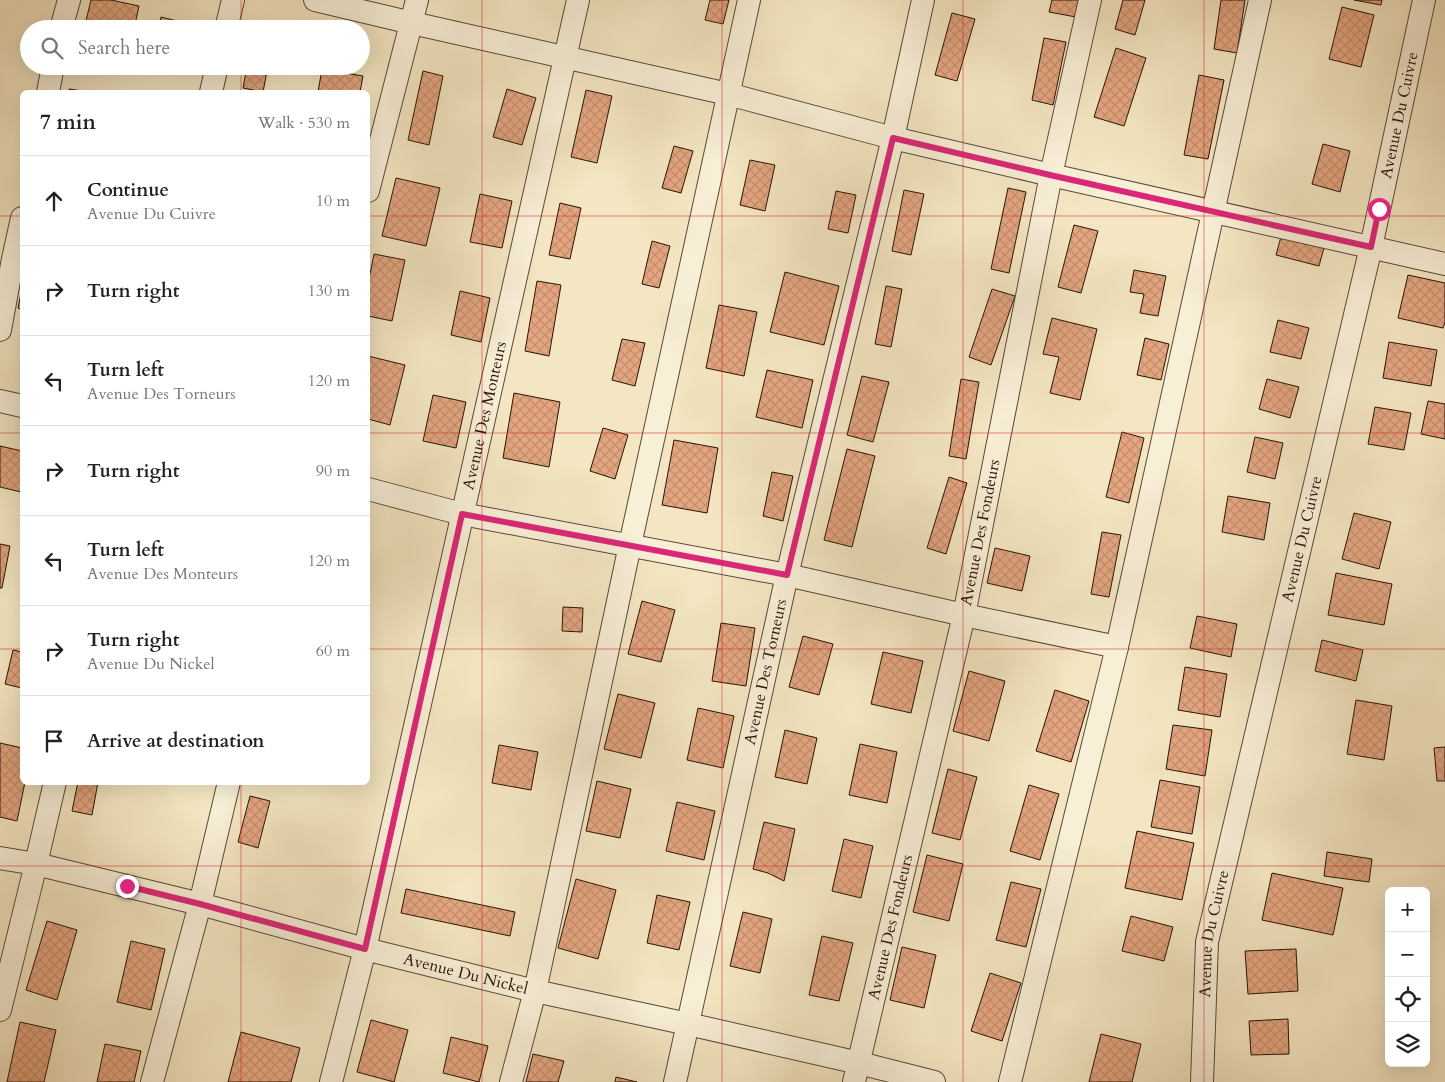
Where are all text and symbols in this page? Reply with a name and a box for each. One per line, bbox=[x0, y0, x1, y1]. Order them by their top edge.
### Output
search box bbox=[20, 20, 370, 75]
icon: search bbox=[38, 34, 66, 62]
text: Search here bbox=[78, 35, 170, 61]
street label: Avenue Du Cuivre bbox=[1375, 50, 1424, 181]
text: 7 min bbox=[40, 108, 96, 137]
text: Walk · 530 m bbox=[258, 112, 350, 134]
text: Continue bbox=[87, 177, 169, 203]
icon: ahead bbox=[40, 187, 68, 215]
text: 10 m bbox=[316, 190, 350, 212]
route start bbox=[1368, 198, 1391, 221]
text: Avenue Du Cuivre bbox=[87, 203, 216, 225]
icon: right bbox=[40, 277, 68, 305]
text: Turn right bbox=[87, 278, 179, 304]
text: 130 m bbox=[308, 280, 350, 302]
street label: Avenue Des Monteurs bbox=[457, 339, 512, 492]
text: Turn left bbox=[87, 357, 164, 383]
icon: left bbox=[40, 367, 68, 395]
text: 120 m bbox=[308, 370, 350, 392]
text: Avenue Des Torneurs bbox=[87, 383, 236, 405]
icon: right bbox=[40, 457, 68, 485]
street label: Avenue Des Fondeurs bbox=[955, 457, 1006, 607]
text: Turn right bbox=[87, 458, 179, 484]
text: 90 m bbox=[316, 460, 350, 482]
street label: Avenue Du Cuivre bbox=[1277, 474, 1328, 604]
text: Turn left bbox=[87, 537, 164, 563]
icon: left bbox=[40, 547, 68, 575]
text: 120 m bbox=[308, 550, 350, 572]
text: Avenue Des Monteurs bbox=[87, 563, 238, 585]
street label: Avenue Des Torneurs bbox=[739, 597, 792, 747]
text: Turn right bbox=[87, 627, 179, 653]
icon: right bbox=[40, 637, 68, 665]
text: 60 m bbox=[316, 640, 350, 662]
text: Avenue Du Nickel bbox=[87, 653, 215, 675]
icon: arrive bbox=[40, 727, 68, 755]
text: Arrive at destination bbox=[87, 728, 264, 754]
street label: Avenue Des Fondeurs bbox=[863, 852, 918, 1002]
street label: Avenue Du Cuivre bbox=[1194, 868, 1235, 998]
route end bbox=[116, 875, 139, 898]
map controls bbox=[1385, 887, 1430, 1067]
button: + bbox=[1385, 887, 1430, 932]
button: − bbox=[1385, 932, 1430, 977]
street label: Avenue Du Nickel bbox=[401, 948, 530, 1000]
button: locate bbox=[1385, 977, 1430, 1022]
button: layers bbox=[1385, 1022, 1430, 1067]

